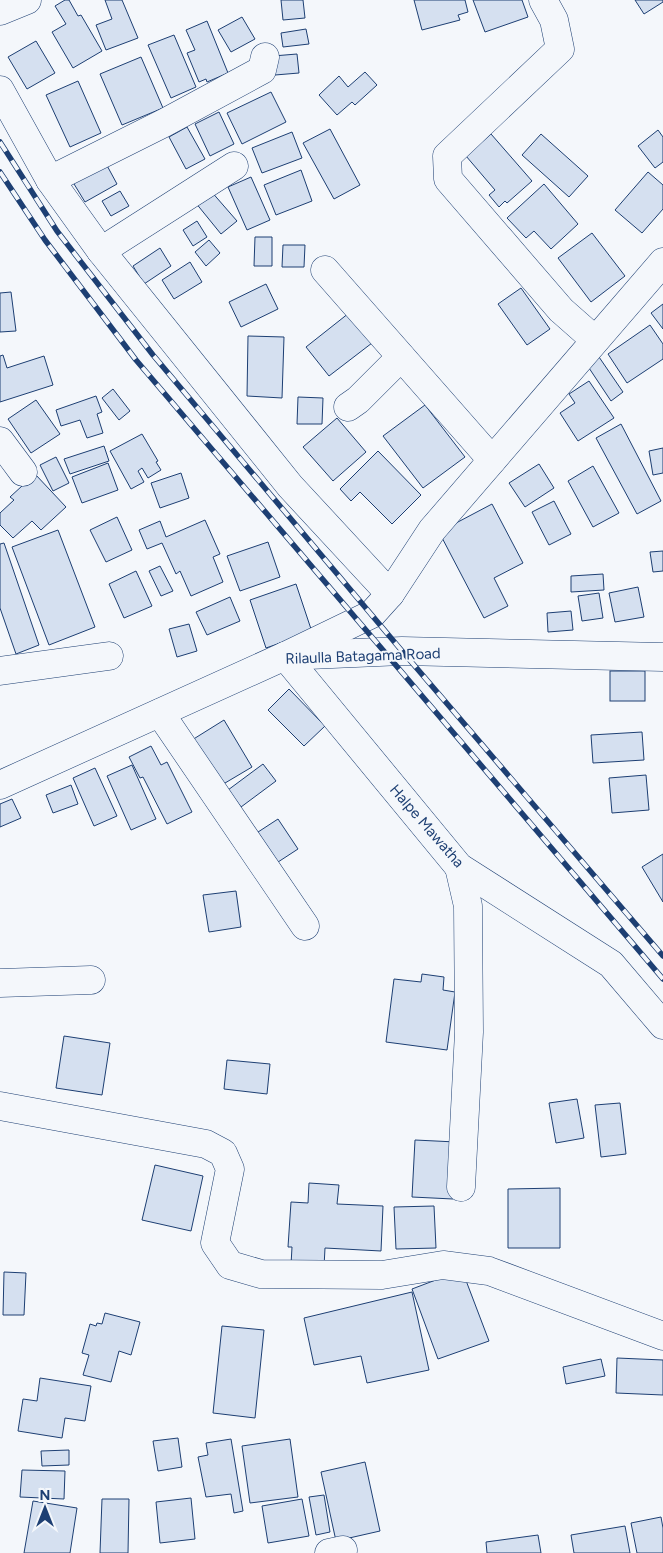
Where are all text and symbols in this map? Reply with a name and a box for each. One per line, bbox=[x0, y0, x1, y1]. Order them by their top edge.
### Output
street label: Rilaulla Batagama Road bbox=[285, 644, 441, 668]
street label: Halpe Mawatha bbox=[386, 781, 468, 871]
north arrow bbox=[20, 1483, 70, 1533]
text: N bbox=[40, 1487, 50, 1504]

